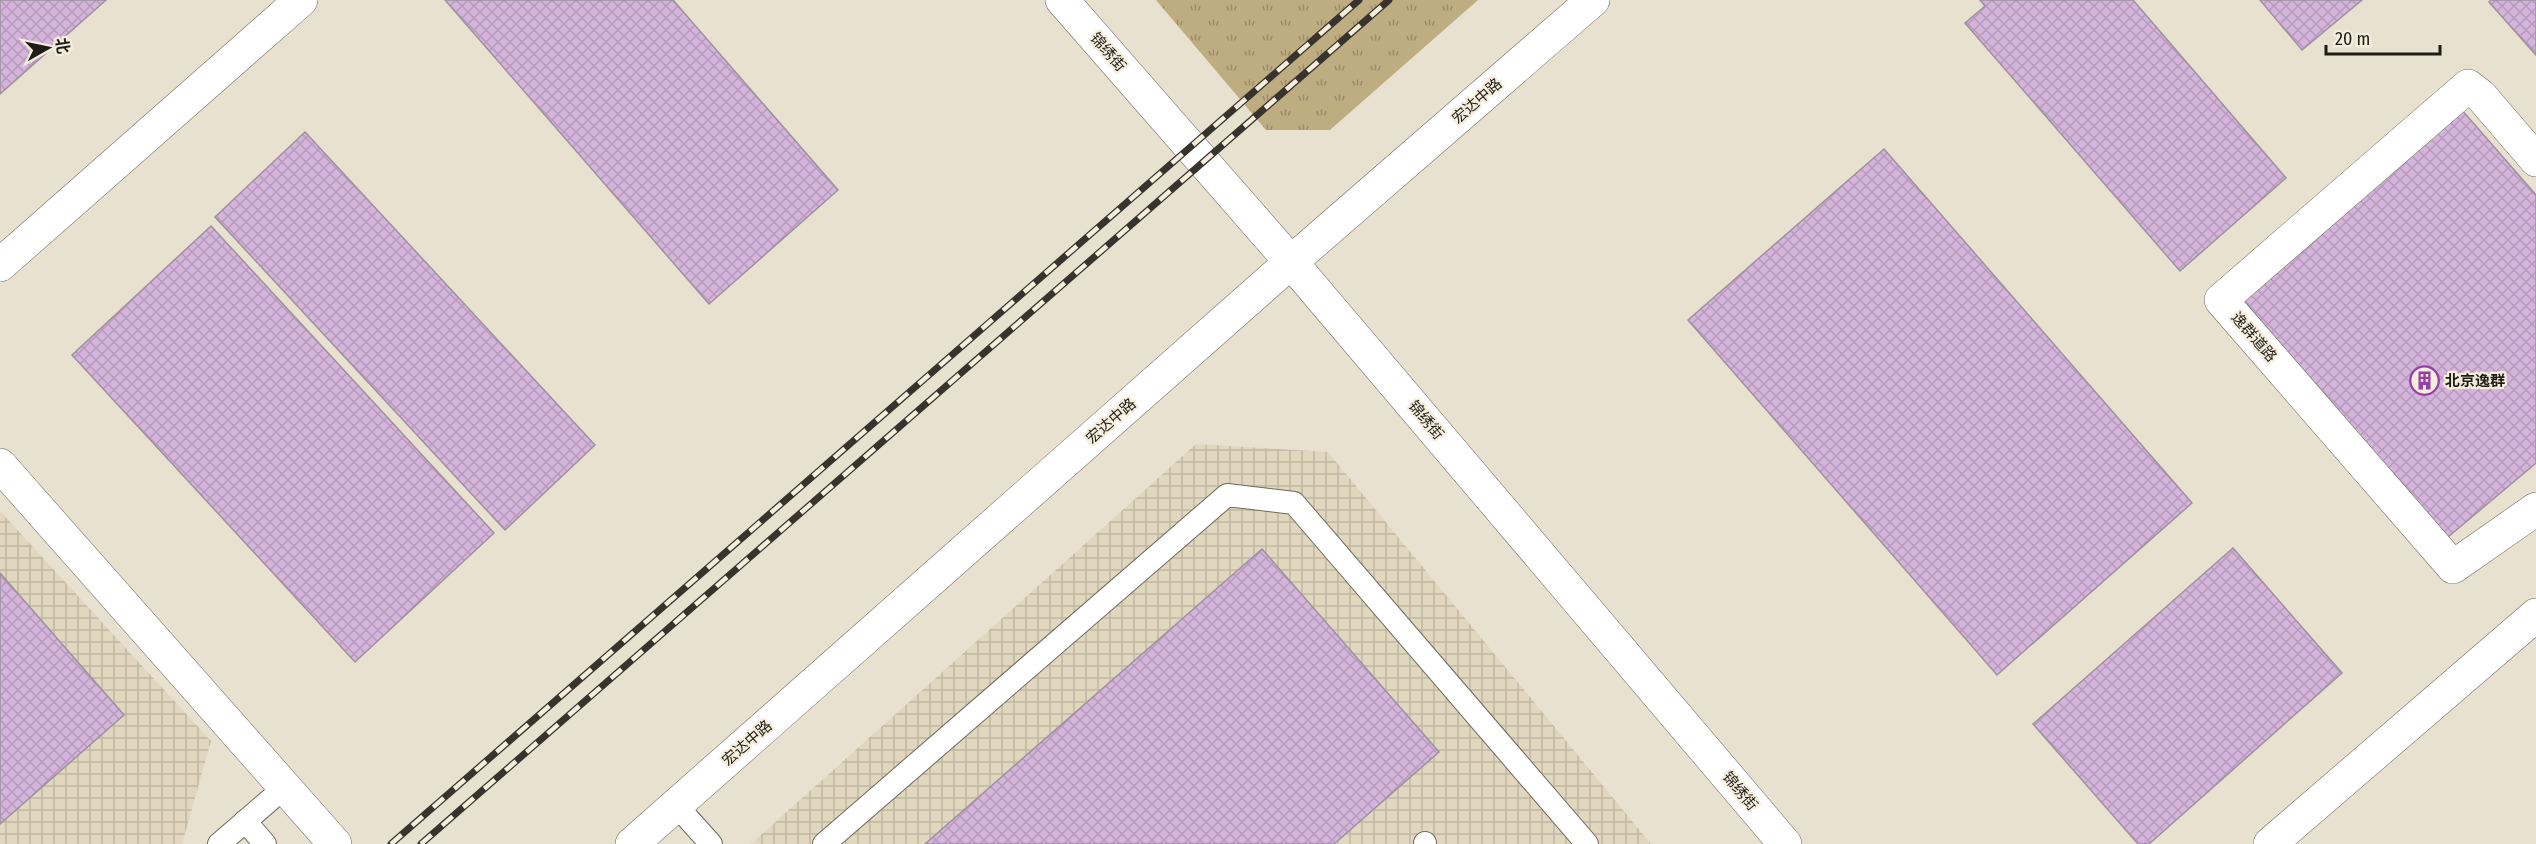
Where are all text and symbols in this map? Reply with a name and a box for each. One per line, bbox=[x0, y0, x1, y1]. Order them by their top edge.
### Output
north arrow bbox=[18, 18, 78, 78]
scale bar bbox=[2326, 18, 2440, 56]
text: 20 m bbox=[2335, 28, 2370, 50]
street label: 锦绣街 bbox=[1086, 29, 1130, 75]
text: 北 bbox=[52, 36, 73, 55]
street label: 宏达中路 bbox=[1448, 75, 1506, 127]
street label: 逸群道路 bbox=[2228, 308, 2280, 366]
building icon: 北京逸群 bbox=[2408, 365, 2440, 397]
place label: 北京逸群 bbox=[2445, 372, 2505, 390]
street label: 宏达中路 bbox=[1082, 395, 1140, 447]
street label: 锦绣街 bbox=[1405, 397, 1447, 443]
street label: 宏达中路 bbox=[718, 717, 776, 769]
street label: 锦绣街 bbox=[1719, 768, 1761, 814]

